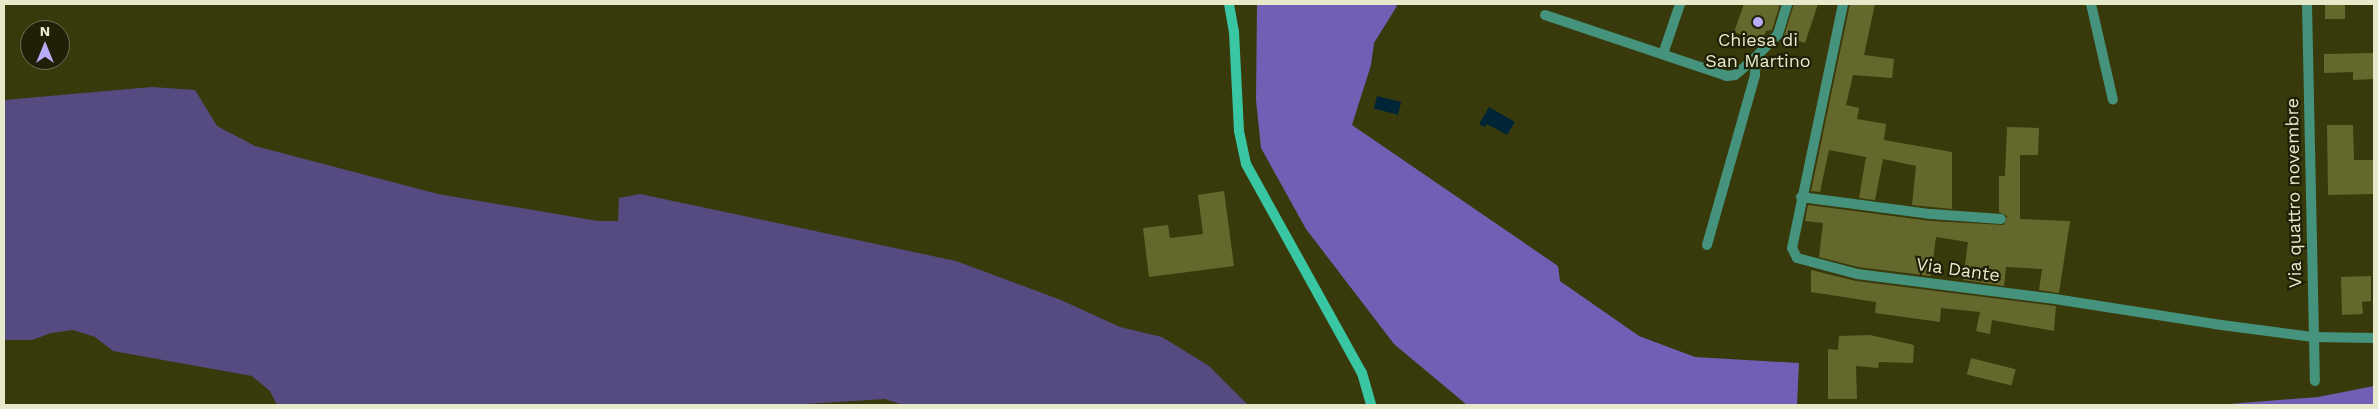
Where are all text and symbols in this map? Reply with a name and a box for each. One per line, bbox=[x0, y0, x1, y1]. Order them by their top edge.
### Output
marker: Chiesa di San Martino bbox=[1752, 16, 1764, 28]
north arrow bbox=[20, 20, 70, 70]
text: N bbox=[40, 23, 50, 39]
place label: Chiesa di San Martino bbox=[1705, 30, 1811, 72]
street label: Via quattro novembre bbox=[2282, 98, 2306, 288]
street label: Via Dante bbox=[1914, 253, 2002, 287]

